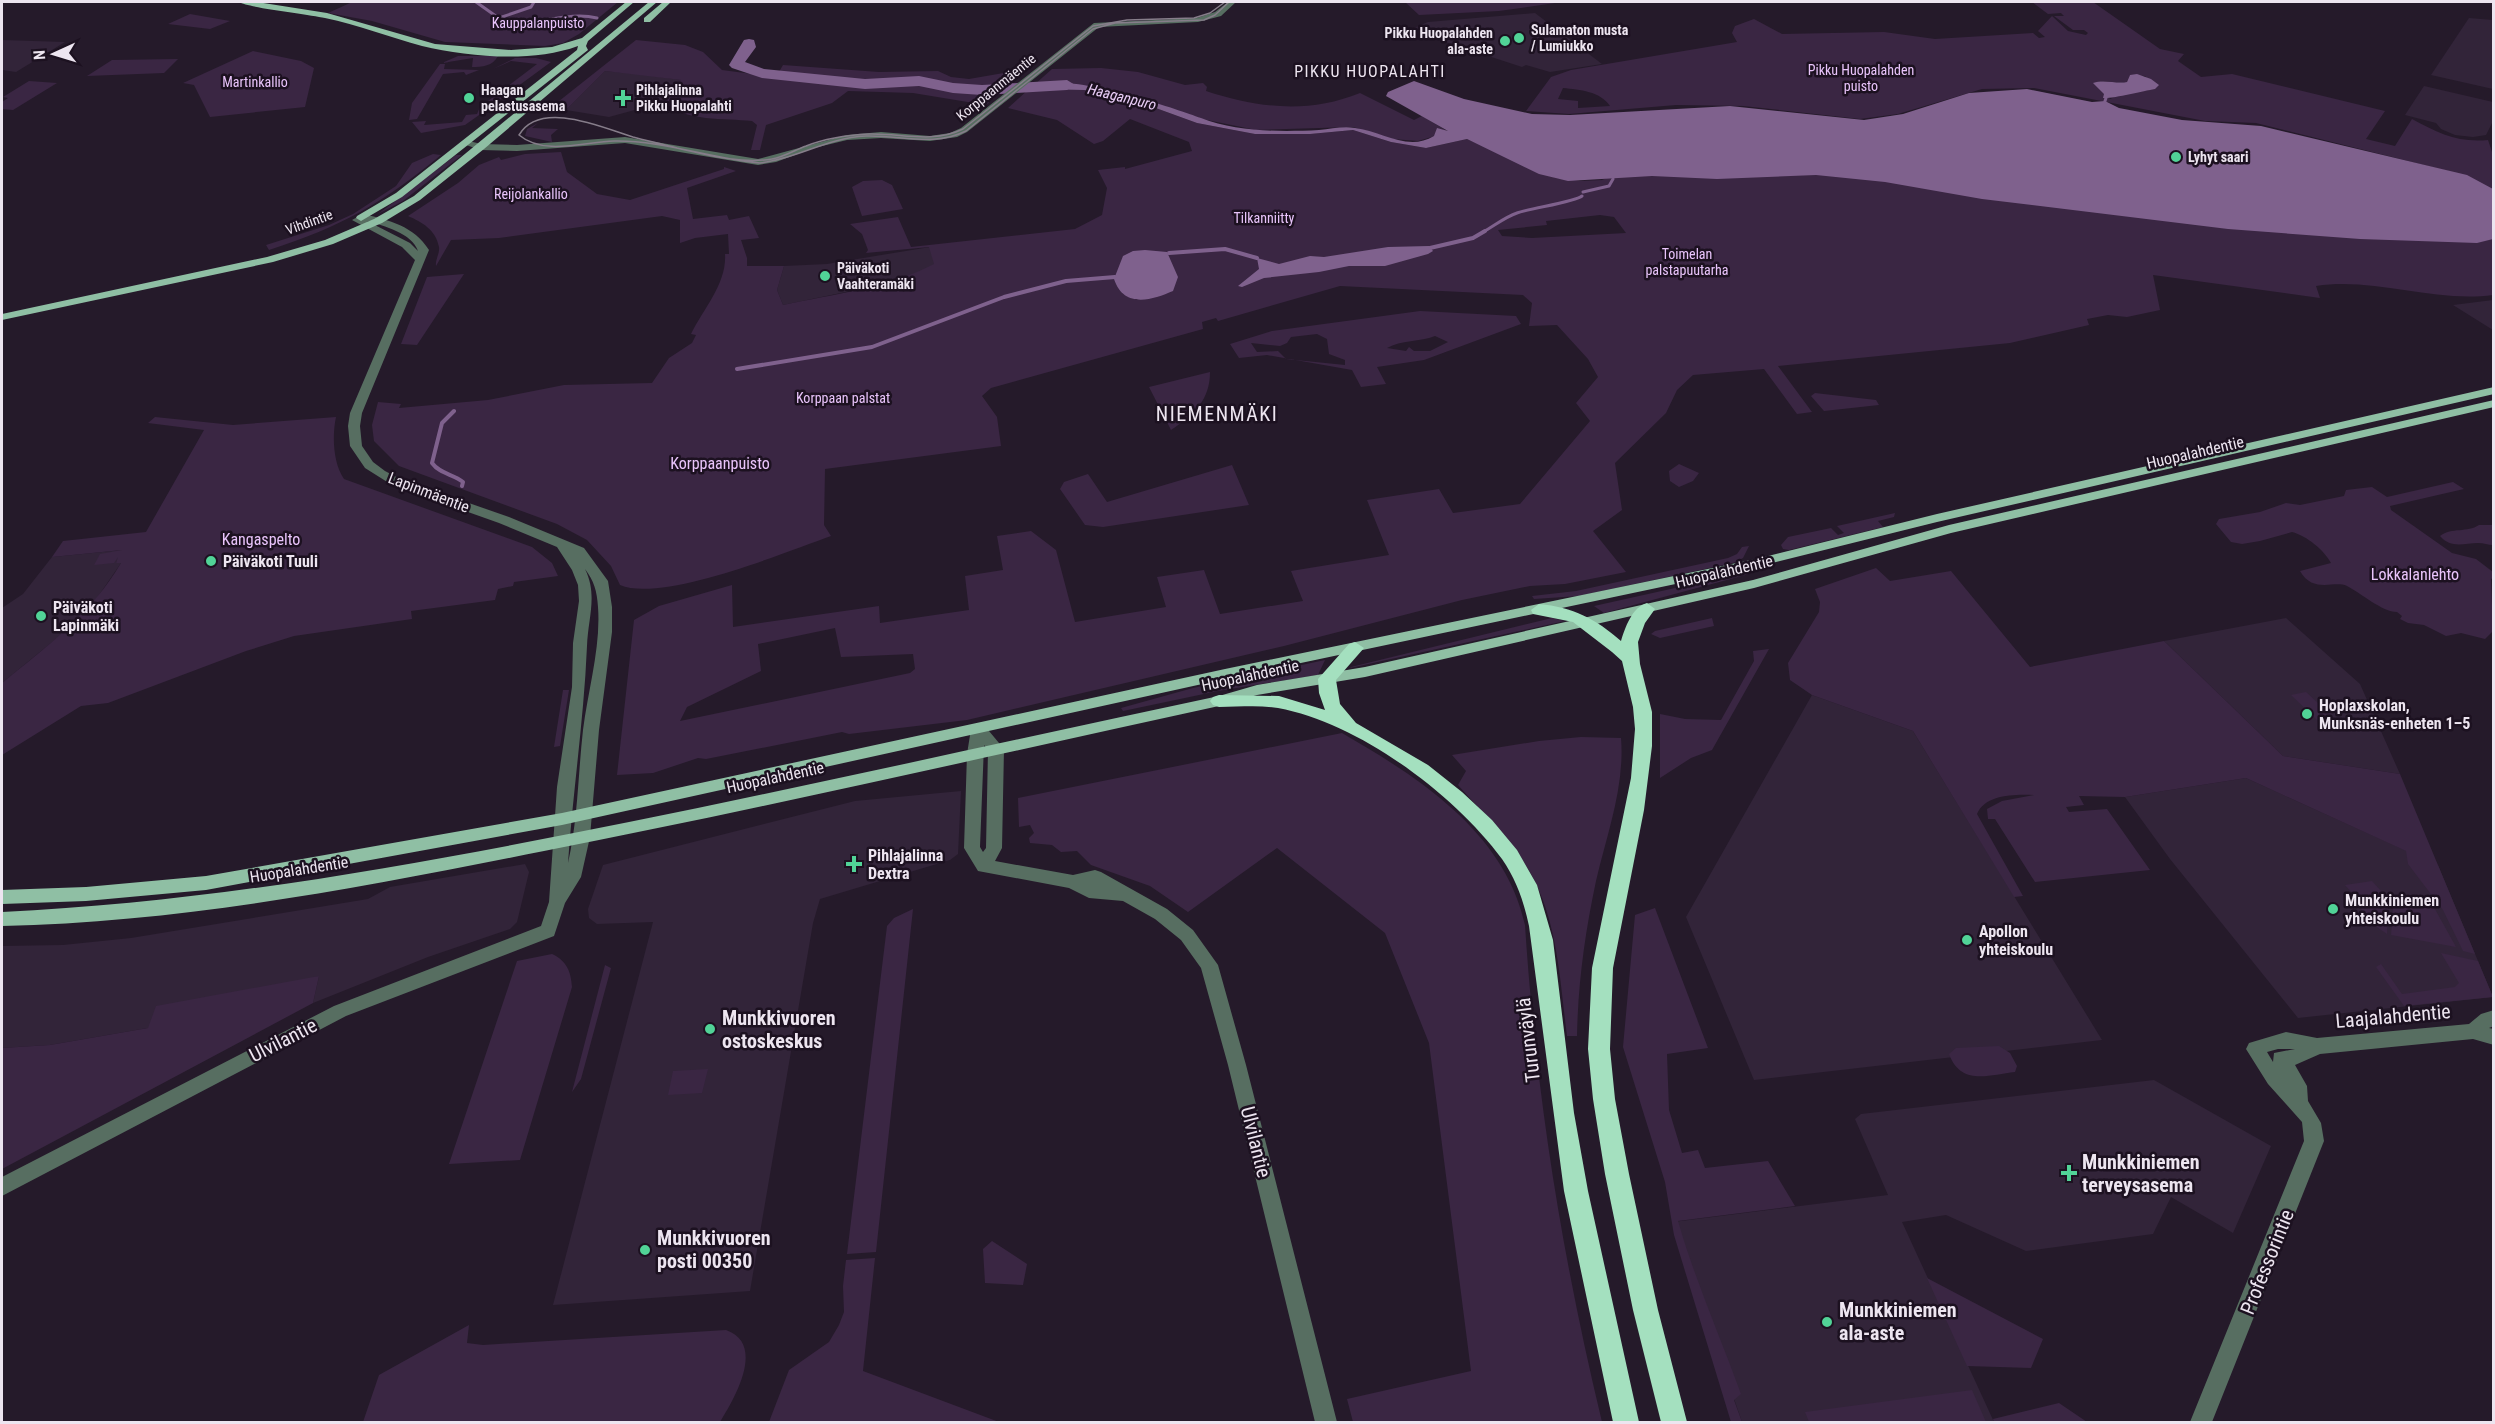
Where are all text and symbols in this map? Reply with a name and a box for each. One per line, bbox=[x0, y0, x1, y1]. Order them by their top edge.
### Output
park label: Kauppalanpuisto bbox=[492, 15, 584, 31]
place label: Sulamaton musta / Lumiukko bbox=[1531, 22, 1629, 54]
north arrow bbox=[24, 24, 84, 84]
place label: Pikku Huopalahden ala-aste bbox=[1385, 25, 1493, 57]
marker: Sulamaton musta / Lumiukko bbox=[1512, 31, 1526, 45]
marker: Pikku Huopalahden ala-aste bbox=[1498, 34, 1512, 48]
text: N bbox=[30, 49, 49, 61]
street label: Korppaanmäentie bbox=[953, 50, 1039, 124]
district label: PIKKU HUOPALAHTI bbox=[1294, 62, 1446, 81]
park label: Pikku Huopalahden puisto bbox=[1808, 62, 1914, 94]
park label: Martinkallio bbox=[222, 74, 288, 90]
water label: Haaganpuro bbox=[1086, 80, 1158, 114]
place label: Haagan pelastusasema bbox=[481, 82, 566, 114]
place label: Pihlajalinna Pikku Huopalahti bbox=[636, 82, 732, 114]
marker: Pihlajalinna Pikku Huopalahti bbox=[614, 89, 632, 107]
marker: Haagan pelastusasema bbox=[462, 91, 476, 105]
place label: Lyhyt saari bbox=[2188, 149, 2248, 165]
marker: Lyhyt saari bbox=[2169, 150, 2183, 164]
park label: Reijolankallio bbox=[494, 186, 568, 202]
street label: Vihdintie bbox=[283, 206, 335, 238]
park label: Tilkanniitty bbox=[1234, 210, 1295, 226]
park label: Toimelan palstapuutarha bbox=[1645, 246, 1729, 278]
place label: Päiväkoti Vaahteramäki bbox=[837, 260, 914, 292]
marker: Päiväkoti Vaahteramäki bbox=[818, 269, 832, 283]
park label: Korppaan palstat bbox=[796, 390, 890, 406]
district label: NIEMENMÄKI bbox=[1156, 402, 1278, 426]
street label: Huopalahdentie bbox=[2145, 432, 2246, 473]
park label: Korppaanpuisto bbox=[670, 454, 770, 473]
street label: Lapinmäentie bbox=[386, 468, 472, 517]
park label: Kangaspelto bbox=[222, 530, 300, 549]
street label: Huopalahdentie bbox=[1674, 551, 1775, 592]
place label: Päiväkoti Tuuli bbox=[223, 552, 318, 571]
marker: Päiväkoti Tuuli bbox=[204, 554, 218, 568]
park label: Lokkalanlehto bbox=[2371, 565, 2459, 584]
place label: Päiväkoti Lapinmäki bbox=[53, 598, 119, 635]
marker: Päiväkoti Lapinmäki bbox=[34, 609, 48, 623]
street label: Huopalahdentie bbox=[1200, 656, 1301, 695]
place label: Hoplaxskolan, Munksnäs-enheten 1–5 bbox=[2319, 696, 2470, 733]
marker: Hoplaxskolan, Munksnäs-enheten 1–5 bbox=[2300, 707, 2314, 721]
street label: Huopalahdentie bbox=[725, 758, 826, 797]
place label: Pihlajalinna Dextra bbox=[868, 846, 944, 883]
street label: Huopalahdentie bbox=[249, 852, 350, 887]
marker: Pihlajalinna Dextra bbox=[845, 855, 863, 873]
place label: Munkkiniemen yhteiskoulu bbox=[2345, 891, 2439, 928]
marker: Munkkiniemen yhteiskoulu bbox=[2326, 902, 2340, 916]
place label: Apollon yhteiskoulu bbox=[1979, 922, 2053, 959]
marker: Apollon yhteiskoulu bbox=[1960, 933, 1974, 947]
street label: Turunväylä bbox=[1511, 996, 1545, 1084]
street label: Laajalahdentie bbox=[2334, 999, 2452, 1033]
place label: Munkkivuoren ostoskeskus bbox=[722, 1006, 836, 1053]
street label: Ulvilantie bbox=[245, 1013, 321, 1067]
marker: Munkkivuoren ostoskeskus bbox=[703, 1022, 717, 1036]
street label: Ulvilantie bbox=[1236, 1104, 1276, 1180]
place label: Munkkiniemen terveysasema bbox=[2082, 1150, 2200, 1197]
marker: Munkkiniemen terveysasema bbox=[2060, 1164, 2078, 1182]
street label: Professorintie bbox=[2235, 1206, 2299, 1318]
place label: Munkkivuoren posti 00350 bbox=[657, 1226, 771, 1273]
marker: Munkkivuoren posti 00350 bbox=[638, 1243, 652, 1257]
place label: Munkkiniemen ala-aste bbox=[1839, 1298, 1957, 1345]
marker: Munkkiniemen ala-aste bbox=[1820, 1315, 1834, 1329]

